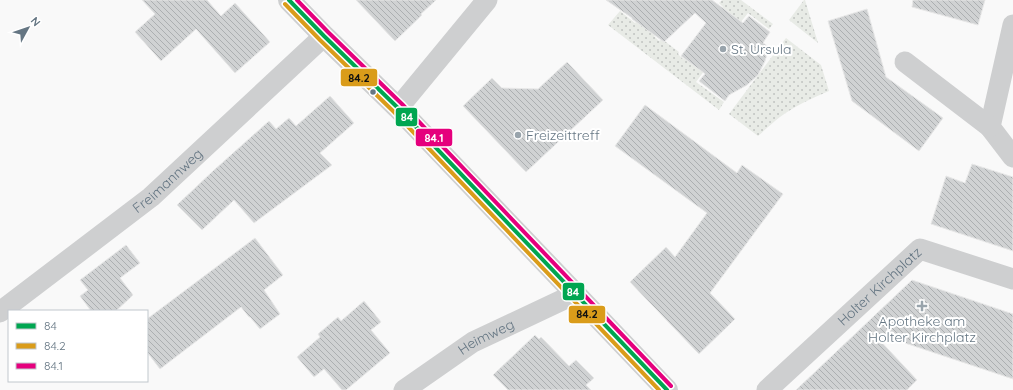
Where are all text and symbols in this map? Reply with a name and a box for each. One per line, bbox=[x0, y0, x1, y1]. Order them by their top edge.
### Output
north arrow bbox=[8, 8, 48, 48]
text: N bbox=[28, 14, 44, 29]
place label: St. Ursula bbox=[731, 40, 792, 58]
marker: St. Ursula bbox=[718, 44, 728, 54]
line badge: 84.2 bbox=[340, 68, 378, 87]
text: 84.2 bbox=[348, 71, 370, 85]
unlabelled marker bbox=[368, 87, 378, 97]
line badge: 84 bbox=[395, 107, 418, 127]
text: 84 bbox=[401, 110, 414, 124]
place label: Freizeittreff bbox=[526, 126, 600, 144]
line badge: 84.1 bbox=[415, 128, 453, 147]
marker: Freizeittreff bbox=[513, 130, 523, 140]
text: 84.1 bbox=[425, 131, 443, 145]
street label: Freimannweg bbox=[129, 144, 206, 217]
street label: Holter Kirchplatz bbox=[834, 243, 926, 330]
line badge: 84 bbox=[562, 282, 585, 301]
text: 84 bbox=[567, 285, 580, 299]
marker: Apotheke am Holter Kirchplatz bbox=[917, 301, 927, 311]
line badge: 84.2 bbox=[568, 305, 606, 324]
text: 84.2 bbox=[576, 307, 598, 321]
legend bbox=[8, 310, 148, 382]
place label: Apotheke am Holter Kirchplatz bbox=[868, 312, 976, 346]
street label: Heimweg bbox=[454, 315, 517, 359]
text: 84 bbox=[44, 318, 57, 333]
text: 84.2 bbox=[44, 338, 66, 353]
text: 84.1 bbox=[44, 358, 63, 373]

